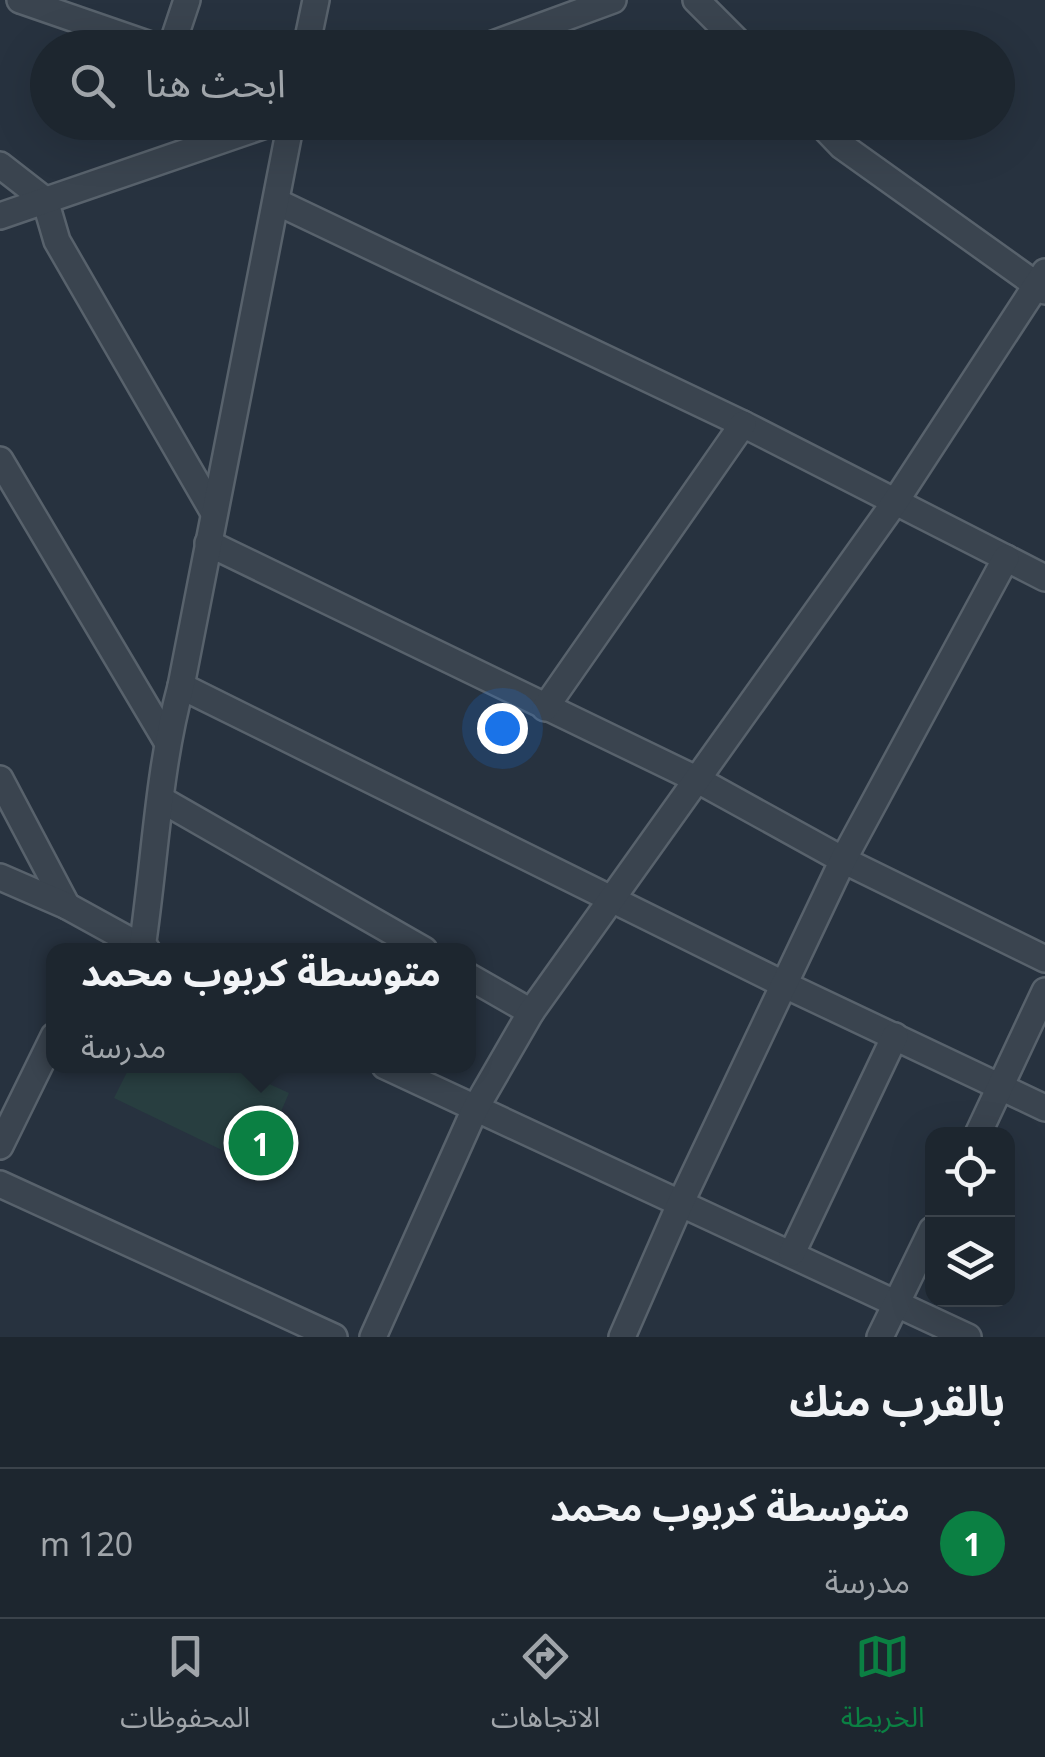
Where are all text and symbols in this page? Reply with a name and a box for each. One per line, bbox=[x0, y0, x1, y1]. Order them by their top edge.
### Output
search box bbox=[30, 30, 1015, 140]
text: ابحث هنا bbox=[145, 56, 286, 108]
icon: search bbox=[65, 58, 120, 113]
your location bbox=[477, 703, 528, 754]
popup bbox=[46, 943, 476, 1073]
text: متوسطة كربوب محمد bbox=[81, 945, 441, 997]
text: مدرسة bbox=[81, 1024, 166, 1067]
pin: 1 bbox=[228, 1106, 294, 1180]
map controls bbox=[925, 1127, 1015, 1307]
button: locate bbox=[925, 1127, 1015, 1217]
button: layers bbox=[925, 1217, 1015, 1307]
text: بالقرب منك bbox=[789, 1371, 1005, 1428]
text: متوسطة كربوب محمد bbox=[550, 1480, 910, 1532]
text: 120 m bbox=[40, 1522, 133, 1565]
text: 1 bbox=[963, 1522, 982, 1565]
text: مدرسة bbox=[825, 1559, 910, 1602]
tab: المحفوظات bbox=[120, 1629, 250, 1748]
tab: الاتجاهات bbox=[491, 1629, 600, 1748]
tab: الخريطة bbox=[841, 1629, 925, 1748]

